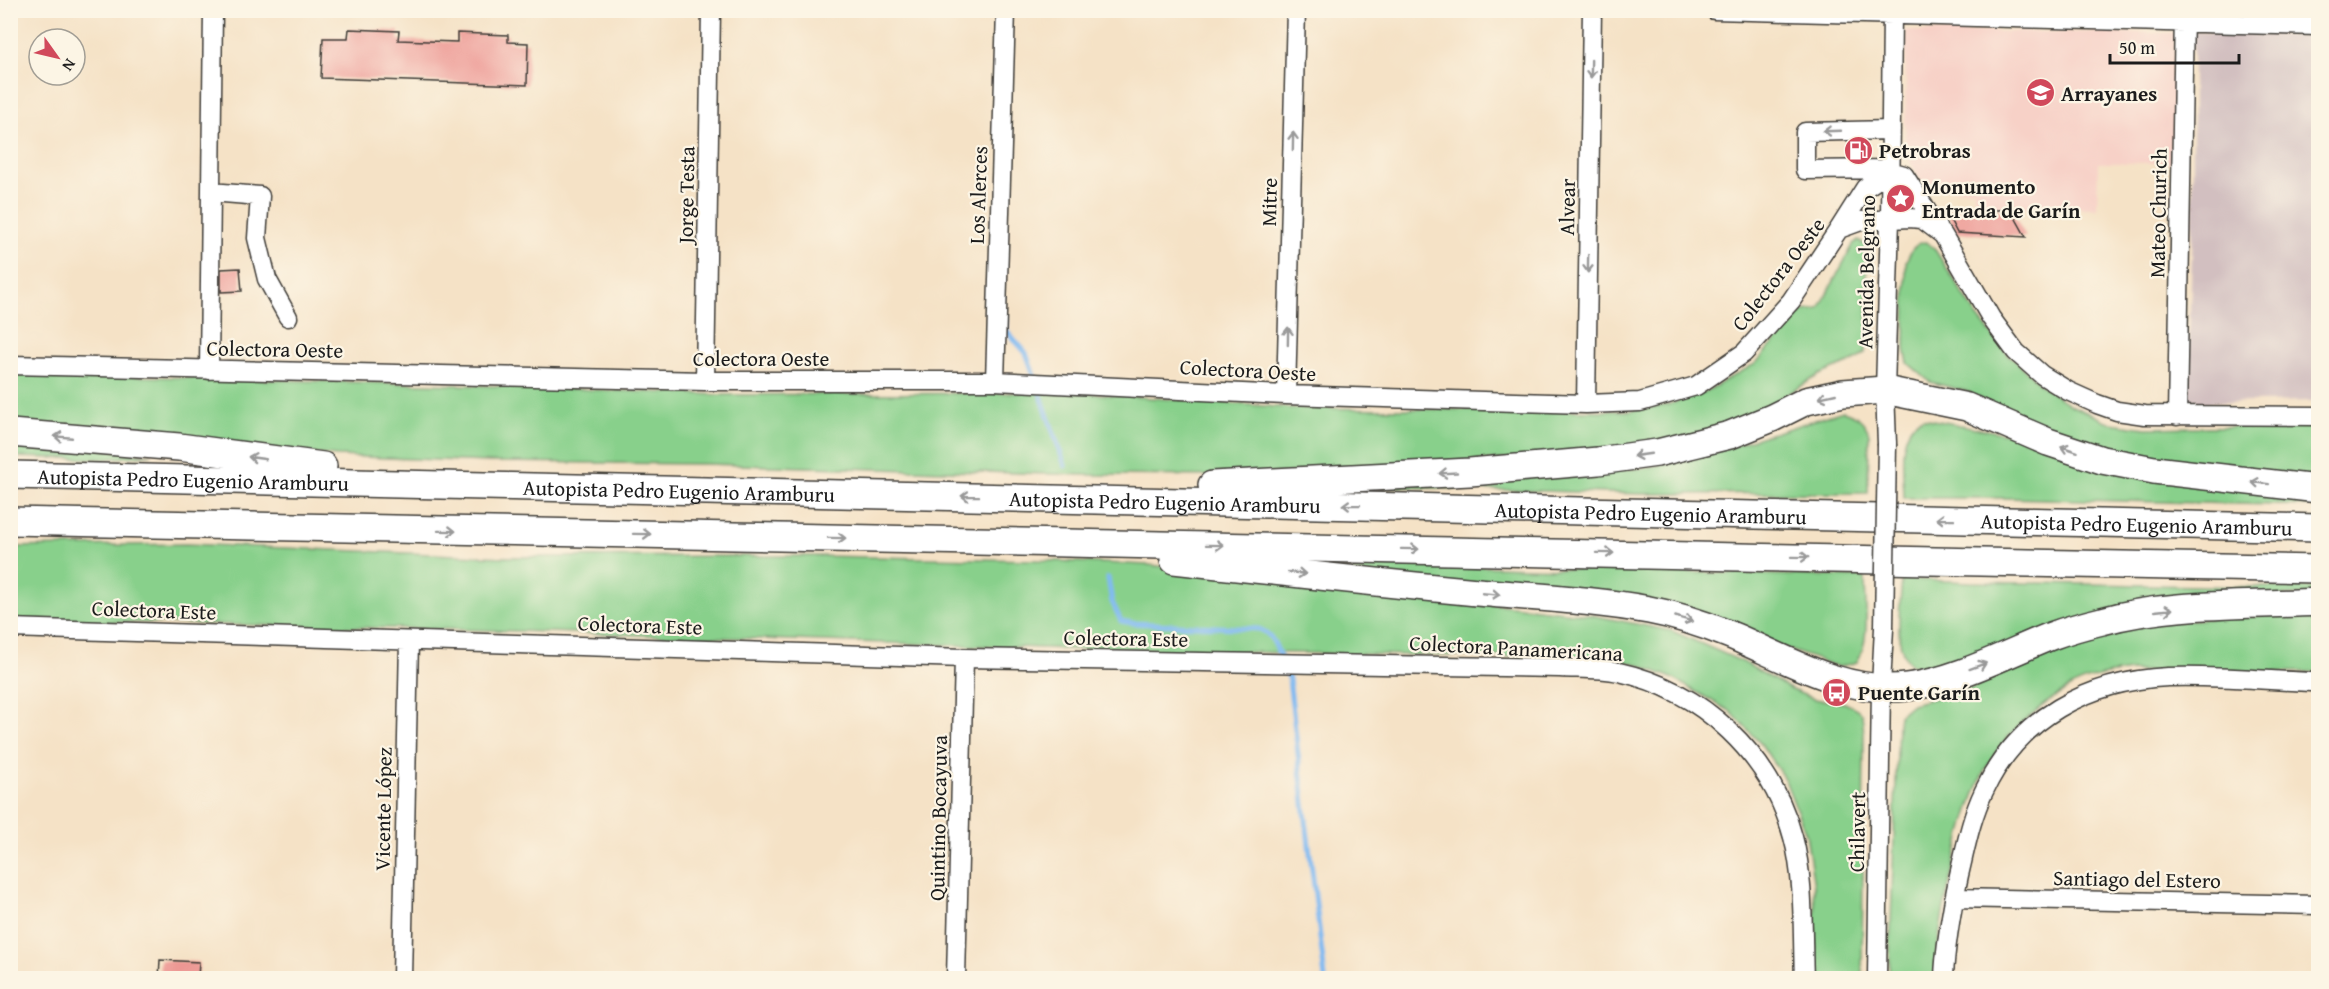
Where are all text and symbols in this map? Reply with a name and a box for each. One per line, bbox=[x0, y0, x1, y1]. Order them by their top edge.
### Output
north arrow bbox=[27, 27, 87, 87]
scale bar bbox=[2110, 27, 2239, 65]
text: 50 m bbox=[2119, 34, 2155, 61]
text: N bbox=[56, 54, 82, 77]
one-way arrow bbox=[1585, 58, 1597, 78]
school or university icon: Arrayanes bbox=[2024, 77, 2056, 109]
place label: Arrayanes bbox=[2061, 78, 2157, 109]
one-way arrow bbox=[1823, 126, 1843, 137]
one-way arrow bbox=[1287, 132, 1298, 152]
fuel station icon: Petrobras bbox=[1842, 134, 1874, 166]
place label: Petrobras bbox=[1879, 135, 1971, 166]
street label: Los Alerces bbox=[961, 145, 995, 245]
street label: Jorge Testa bbox=[670, 146, 702, 247]
street label: Mateo Churich bbox=[2141, 148, 2175, 278]
place label: Monumento Entrada de Garín bbox=[1922, 171, 2081, 226]
street label: Mitre bbox=[1253, 177, 1285, 227]
street label: Alvear bbox=[1551, 178, 1583, 236]
place icon: Monumento Entrada de Garín bbox=[1885, 182, 1917, 214]
street label: Avenida Belgrano bbox=[1849, 195, 1883, 349]
street label: Colectora Oeste bbox=[1724, 211, 1832, 337]
one-way arrow bbox=[1582, 253, 1594, 273]
one-way arrow bbox=[1282, 327, 1293, 347]
street label: Colectora Oeste bbox=[206, 332, 344, 366]
street label: Colectora Oeste bbox=[693, 343, 829, 374]
street label: Colectora Oeste bbox=[1179, 351, 1317, 389]
one-way arrow bbox=[1818, 391, 1837, 402]
one-way arrow bbox=[54, 431, 74, 442]
one-way arrow bbox=[2060, 443, 2079, 454]
one-way arrow bbox=[1633, 449, 1653, 460]
one-way arrow bbox=[248, 452, 268, 463]
street label: Autopista Pedro Eugenio Aramburu bbox=[37, 460, 350, 498]
one-way arrow bbox=[1439, 467, 1459, 478]
street label: Autopista Pedro Eugenio Aramburu bbox=[523, 471, 836, 509]
one-way arrow bbox=[2251, 477, 2271, 488]
street label: Autopista Pedro Eugenio Aramburu bbox=[1008, 482, 1322, 521]
one-way arrow bbox=[960, 490, 980, 501]
street label: Autopista Pedro Eugenio Aramburu bbox=[1494, 494, 1807, 532]
one-way arrow bbox=[1342, 499, 1362, 511]
street label: Autopista Pedro Eugenio Aramburu bbox=[1980, 505, 2293, 543]
one-way arrow bbox=[1936, 513, 1956, 525]
one-way arrow bbox=[436, 525, 456, 537]
one-way arrow bbox=[631, 529, 651, 540]
one-way arrow bbox=[826, 532, 846, 544]
one-way arrow bbox=[1204, 539, 1224, 551]
one-way arrow bbox=[1399, 543, 1419, 555]
one-way arrow bbox=[1594, 547, 1614, 559]
one-way arrow bbox=[1789, 551, 1809, 563]
one-way arrow bbox=[1286, 568, 1306, 579]
one-way arrow bbox=[1480, 588, 1500, 599]
street label: Colectora Este bbox=[91, 592, 217, 628]
one-way arrow bbox=[2154, 604, 2174, 615]
street label: Colectora Este bbox=[577, 607, 703, 643]
one-way arrow bbox=[1674, 614, 1693, 625]
street label: Colectora Este bbox=[1063, 621, 1189, 655]
street label: Colectora Panamericana bbox=[1408, 627, 1624, 669]
one-way arrow bbox=[1969, 659, 1987, 670]
bus stop icon: Puente Garín bbox=[1821, 676, 1853, 708]
place label: Puente Garín bbox=[1858, 677, 1981, 708]
street label: Quintino Bocayuva bbox=[921, 735, 955, 901]
street label: Vicente López bbox=[366, 747, 400, 871]
street label: Chilavert bbox=[1841, 791, 1873, 873]
street label: Santiago del Estero bbox=[2053, 862, 2221, 896]

